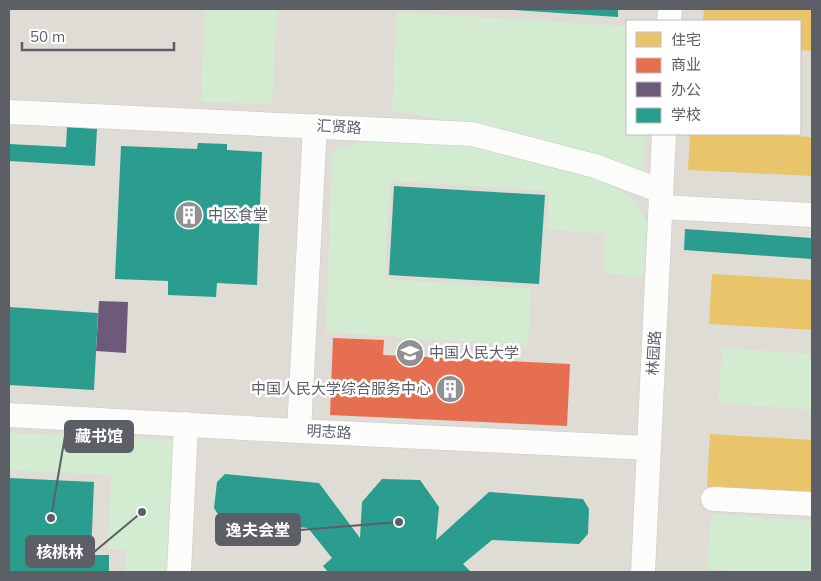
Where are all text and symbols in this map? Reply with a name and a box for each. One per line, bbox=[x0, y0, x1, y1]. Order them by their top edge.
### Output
scale bar bbox=[22, 20, 175, 52]
legend bbox=[626, 20, 801, 135]
text: 50 m bbox=[30, 27, 65, 46]
text: 住宅 bbox=[671, 30, 701, 49]
text: 商业 bbox=[671, 55, 701, 74]
text: 办公 bbox=[671, 80, 701, 99]
text: 学校 bbox=[671, 105, 701, 124]
street label: 汇贤路 bbox=[316, 116, 362, 137]
building icon: 中区食堂 bbox=[174, 200, 204, 230]
place label: 中区食堂 bbox=[208, 205, 268, 224]
street label: 林园路 bbox=[643, 330, 664, 376]
school or university icon: 中国人民大学 bbox=[395, 338, 425, 368]
place label: 中国人民大学 bbox=[429, 343, 519, 362]
building icon: 中国人民大学综合服务中心 bbox=[435, 374, 465, 404]
place label: 中国人民大学综合服务中心 bbox=[251, 379, 431, 398]
callout: 藏书馆 bbox=[65, 421, 133, 452]
street label: 明志路 bbox=[306, 421, 352, 442]
text: 藏书馆 bbox=[75, 426, 123, 446]
callout: 逸夫会堂 bbox=[216, 514, 300, 545]
text: 逸夫会堂 bbox=[226, 520, 290, 540]
callout: 核桃林 bbox=[26, 536, 94, 567]
text: 核桃林 bbox=[36, 542, 84, 562]

